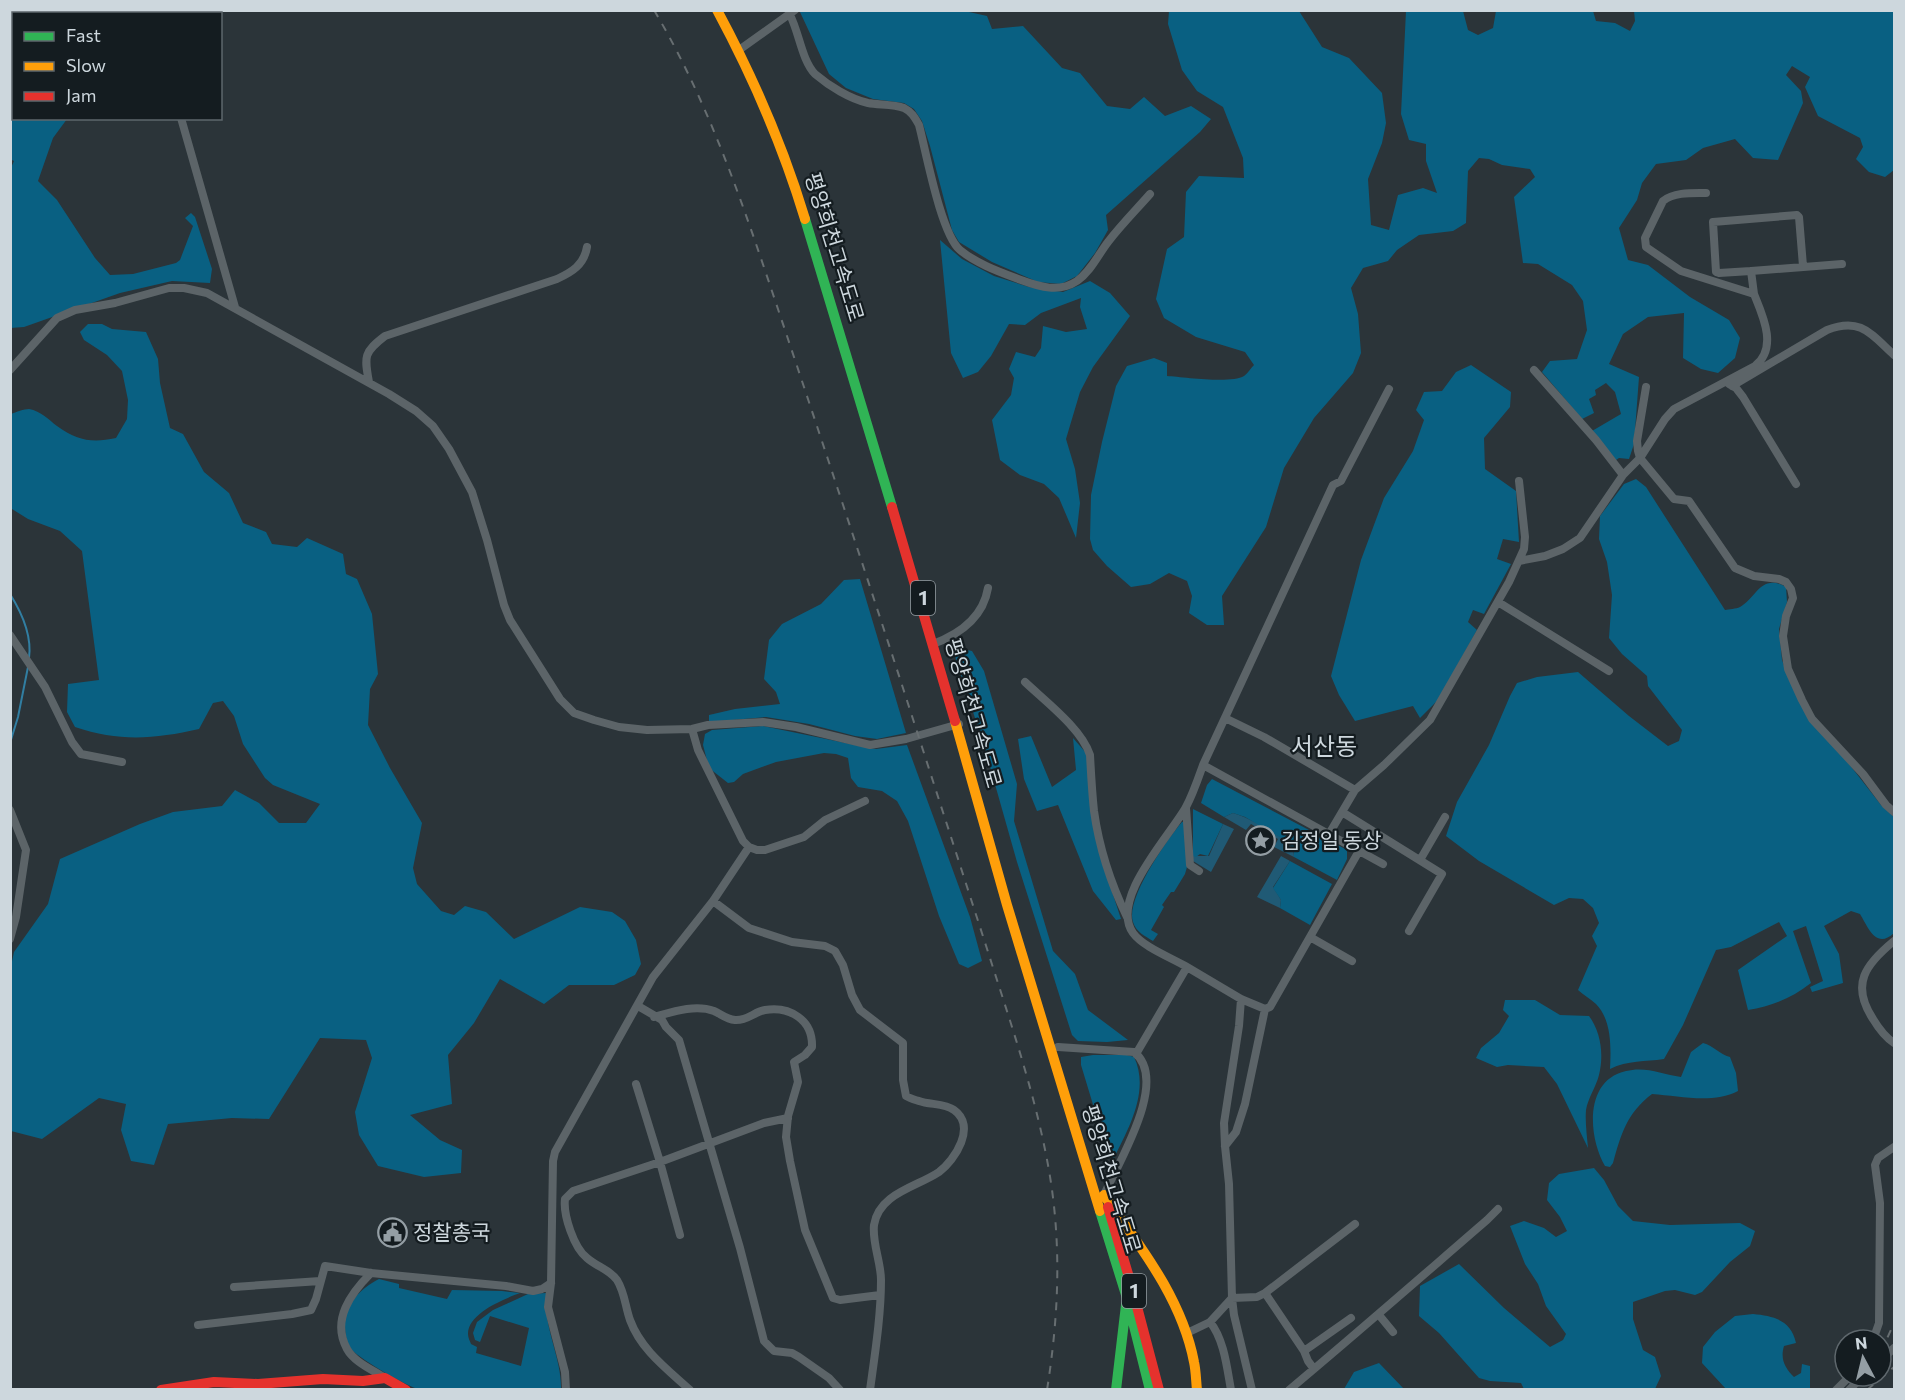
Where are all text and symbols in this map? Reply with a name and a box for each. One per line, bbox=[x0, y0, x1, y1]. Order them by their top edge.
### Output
legend bbox=[12, 12, 222, 120]
text: Fast bbox=[66, 24, 101, 46]
text: Slow bbox=[66, 54, 106, 76]
text: Jam bbox=[66, 84, 96, 106]
street label: 평양희천고속도로 bbox=[801, 169, 870, 324]
road number: 1 bbox=[911, 581, 935, 615]
street label: 평양희천고속도로 bbox=[941, 635, 1008, 790]
district label: 서산동 bbox=[1291, 731, 1357, 760]
place icon: 김정일 동상 bbox=[1244, 825, 1276, 857]
place label: 김정일 동상 bbox=[1281, 827, 1382, 852]
street label: 평양희천고속도로 bbox=[1078, 1101, 1147, 1256]
public building icon: 정찰총국 bbox=[376, 1217, 408, 1249]
place label: 정찰총국 bbox=[413, 1219, 490, 1244]
road number: 1 bbox=[1122, 1274, 1146, 1308]
north arrow bbox=[1833, 1328, 1893, 1388]
text: N bbox=[1854, 1332, 1868, 1353]

